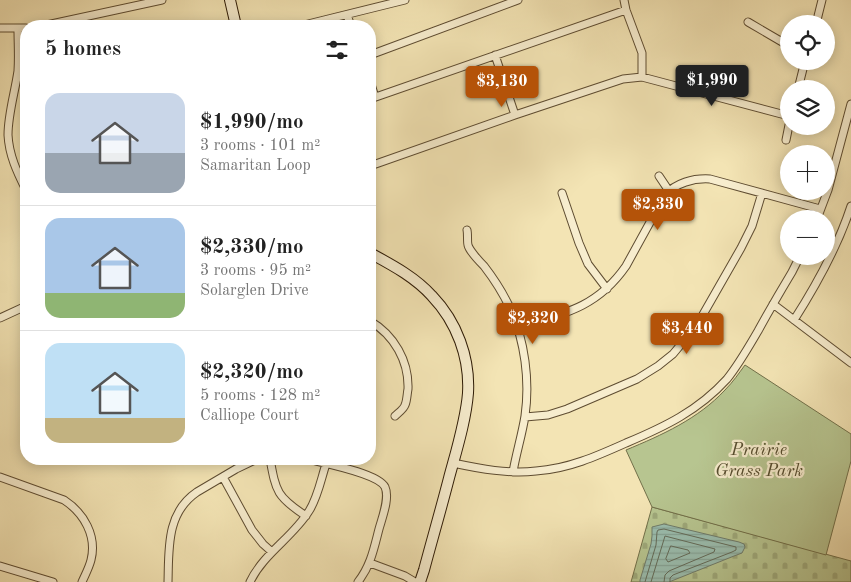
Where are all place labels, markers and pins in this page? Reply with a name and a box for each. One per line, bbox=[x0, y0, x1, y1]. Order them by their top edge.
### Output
pin: $1,990 bbox=[671, 64, 753, 107]
pin: $3,130 bbox=[461, 66, 543, 108]
pin: $2,330 bbox=[617, 188, 699, 231]
pin: $2,320 bbox=[492, 302, 574, 345]
pin: $3,440 bbox=[646, 312, 728, 355]

